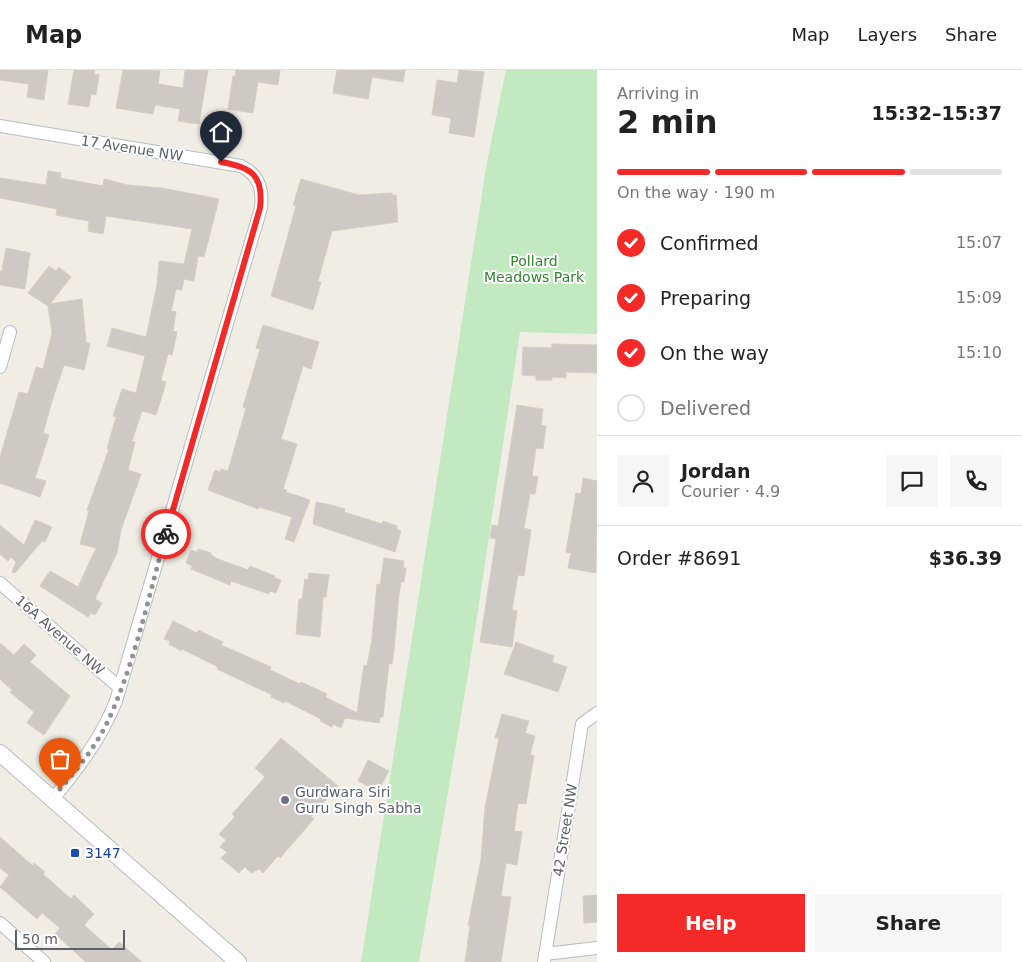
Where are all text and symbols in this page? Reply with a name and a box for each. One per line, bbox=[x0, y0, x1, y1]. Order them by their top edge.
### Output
text: Map bbox=[25, 21, 82, 49]
text: Map bbox=[791, 24, 829, 45]
text: Layers bbox=[857, 24, 917, 45]
text: Share bbox=[945, 24, 997, 45]
text: Arriving in bbox=[617, 84, 699, 103]
text: 15:32–15:37 bbox=[872, 102, 1002, 124]
text: 2 min bbox=[617, 103, 718, 141]
pin bbox=[200, 111, 242, 162]
icon: home bbox=[207, 118, 235, 146]
street label: 17 Avenue NW bbox=[80, 132, 184, 164]
text: On the way · 190 m bbox=[617, 183, 775, 202]
icon: check bbox=[617, 229, 645, 257]
text: Confirmed bbox=[660, 232, 759, 254]
text: 15:07 bbox=[956, 233, 1002, 252]
park label: Pollard Meadows Park bbox=[484, 253, 585, 285]
icon: check bbox=[617, 284, 645, 312]
text: Preparing bbox=[660, 287, 751, 309]
text: 15:09 bbox=[956, 288, 1002, 307]
icon: check bbox=[617, 339, 645, 367]
text: On the way bbox=[660, 342, 769, 364]
text: 15:10 bbox=[956, 343, 1002, 362]
text: Delivered bbox=[660, 397, 751, 419]
button: person bbox=[617, 455, 669, 507]
button: chat bbox=[886, 455, 938, 507]
button: phone bbox=[950, 455, 1002, 507]
text: Jordan bbox=[681, 460, 750, 482]
text: Courier · 4.9 bbox=[681, 482, 780, 501]
courier bbox=[141, 509, 191, 559]
icon: bike bbox=[152, 520, 180, 548]
text: Order #8691 bbox=[617, 547, 741, 569]
text: $36.39 bbox=[929, 547, 1002, 569]
street label: 16A Avenue NW bbox=[12, 592, 108, 678]
pin bbox=[39, 738, 81, 789]
icon: bag bbox=[46, 745, 74, 773]
street label: 42 Street NW bbox=[550, 782, 580, 877]
place label: Gurdwara Siri Guru Singh Sabha bbox=[295, 784, 421, 816]
marker: Gurdwara Siri Guru Singh Sabha bbox=[279, 794, 291, 806]
place label: 3147 bbox=[85, 845, 121, 861]
marker: 3147 bbox=[69, 847, 81, 859]
button: Help bbox=[617, 894, 805, 952]
button: Share bbox=[815, 894, 1002, 952]
scale bar bbox=[15, 927, 125, 950]
text: 50 m bbox=[22, 931, 58, 947]

